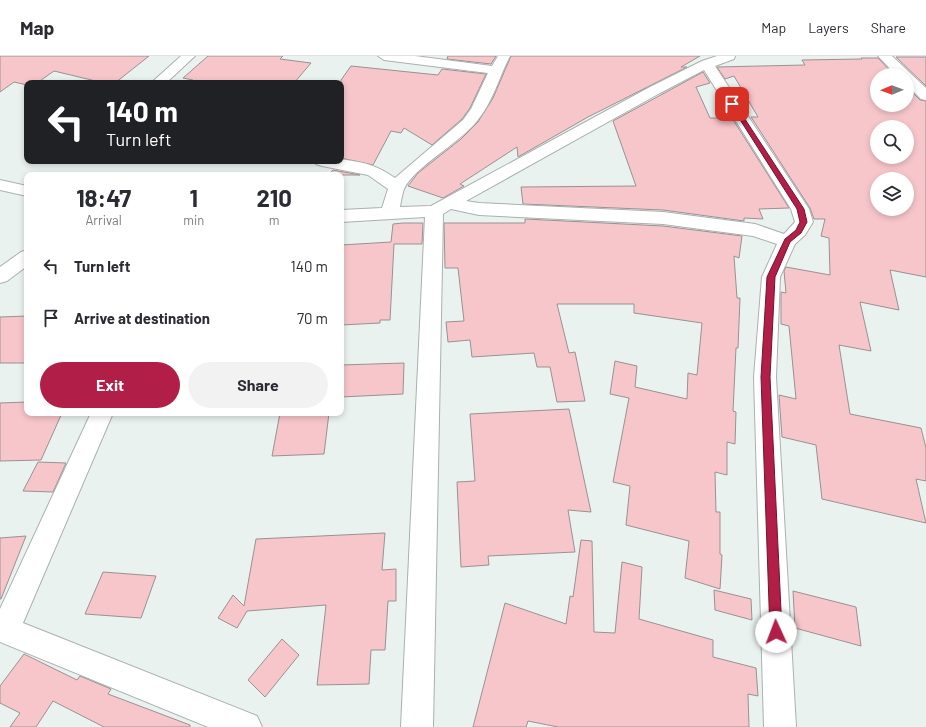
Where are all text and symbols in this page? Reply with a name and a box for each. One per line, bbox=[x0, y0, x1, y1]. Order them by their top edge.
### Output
text: Map bbox=[20, 16, 54, 39]
text: Map bbox=[761, 19, 786, 36]
text: Layers bbox=[808, 19, 849, 36]
text: Share bbox=[871, 19, 906, 36]
north arrow bbox=[870, 68, 914, 112]
map controls bbox=[870, 68, 914, 216]
pin bbox=[715, 87, 749, 121]
icon: arrive bbox=[721, 93, 743, 115]
text: 140 m bbox=[106, 94, 178, 128]
icon: left bbox=[40, 96, 92, 148]
button: search bbox=[870, 120, 914, 164]
text: Turn left bbox=[106, 128, 172, 150]
button: layers bbox=[870, 172, 914, 216]
text: 18:47 bbox=[76, 183, 131, 212]
text: 1 bbox=[189, 183, 198, 212]
text: 210 bbox=[256, 183, 292, 212]
text: Arrival bbox=[85, 212, 122, 228]
text: min bbox=[183, 212, 204, 228]
text: m bbox=[269, 212, 280, 228]
icon: left bbox=[40, 255, 62, 277]
text: Turn left bbox=[74, 257, 130, 275]
text: 140 m bbox=[291, 257, 328, 275]
icon: arrive bbox=[40, 307, 62, 329]
text: Arrive at destination bbox=[74, 309, 210, 327]
text: 70 m bbox=[297, 309, 328, 327]
button: Exit bbox=[40, 362, 180, 408]
button: Share bbox=[188, 362, 328, 408]
position arrow bbox=[755, 611, 797, 653]

